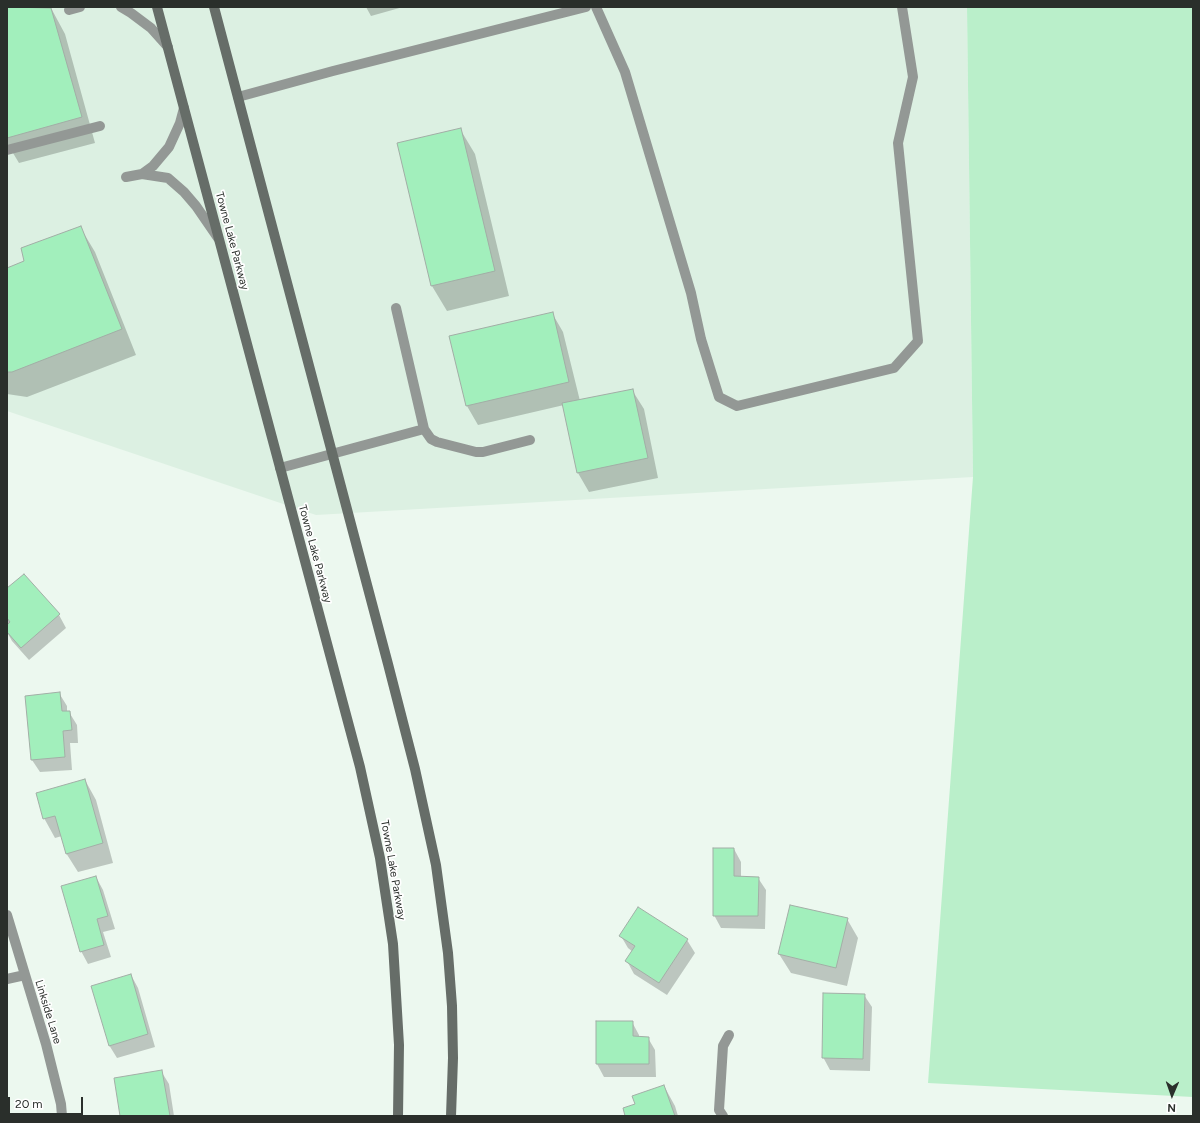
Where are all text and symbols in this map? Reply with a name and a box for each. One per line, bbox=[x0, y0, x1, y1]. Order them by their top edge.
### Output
street label: Towne Lake Parkway bbox=[213, 190, 251, 292]
street label: Towne Lake Parkway bbox=[296, 503, 334, 605]
street label: Towne Lake Parkway bbox=[378, 819, 408, 921]
street label: Linkside Lane bbox=[32, 978, 64, 1046]
north arrow bbox=[1152, 1075, 1192, 1115]
scale bar bbox=[10, 1089, 85, 1115]
text: 20 m bbox=[15, 1097, 43, 1111]
text: N bbox=[1167, 1101, 1176, 1114]

